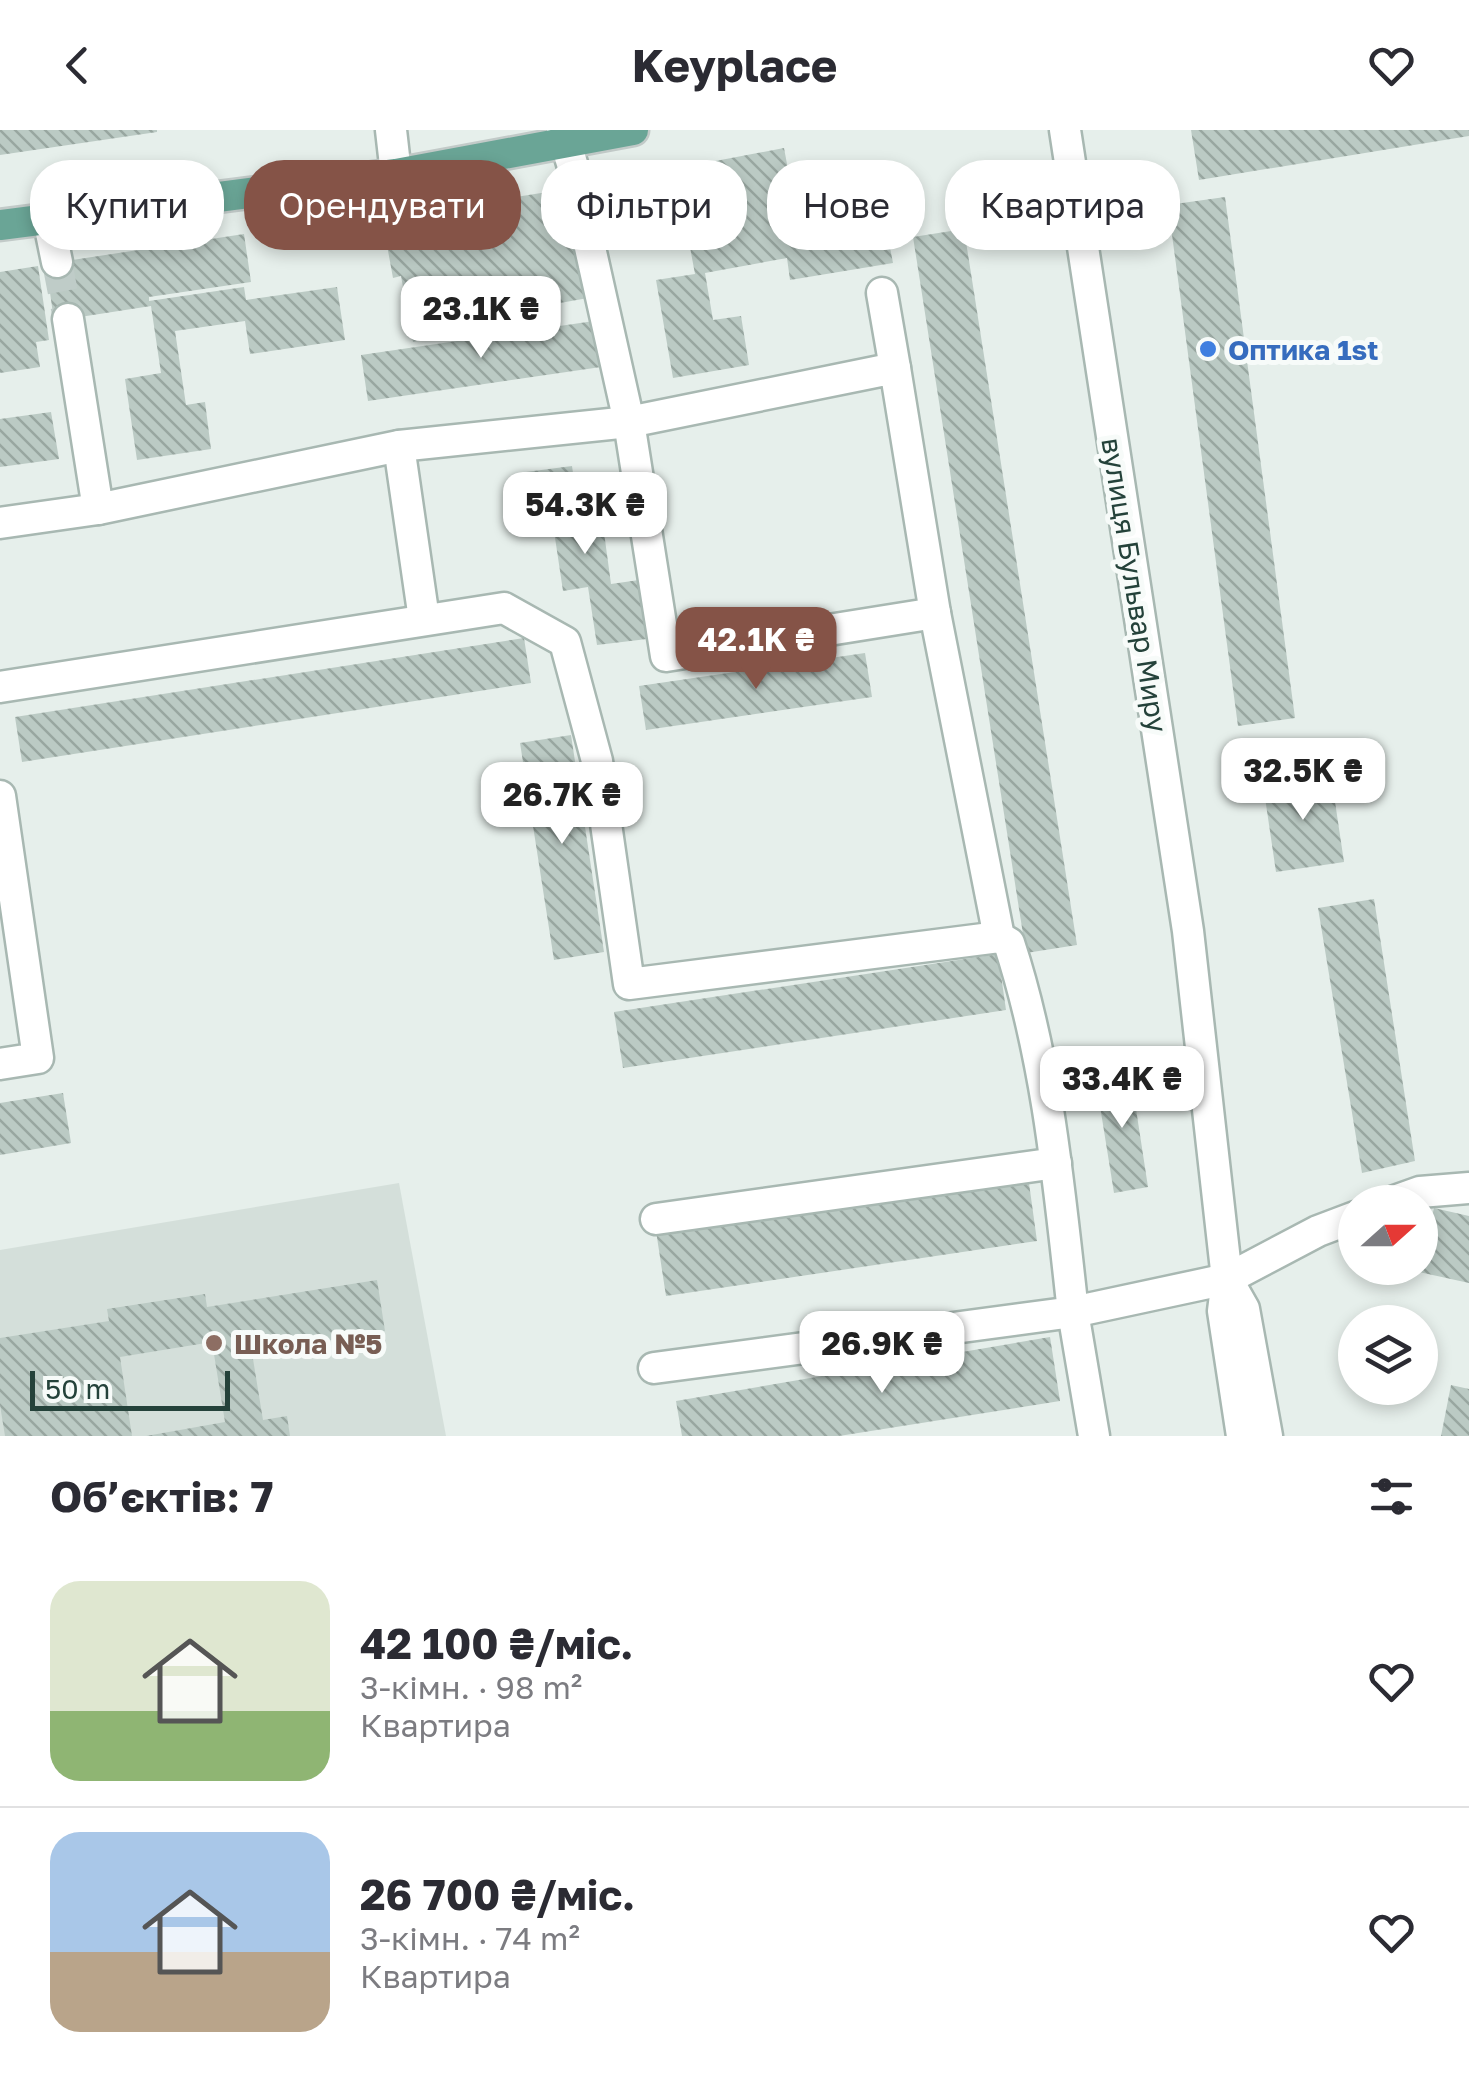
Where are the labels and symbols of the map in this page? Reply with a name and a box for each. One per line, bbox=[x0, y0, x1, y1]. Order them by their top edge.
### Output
pin: 23.1K ₴ bbox=[389, 276, 573, 361]
place label: Оптика 1st bbox=[1228, 333, 1378, 366]
marker: Оптика 1st bbox=[1197, 338, 1219, 360]
street label: вулиця Бульвар Миру bbox=[1095, 435, 1175, 735]
pin: 54.3K ₴ bbox=[493, 472, 677, 557]
pin: 42.1K ₴ bbox=[664, 607, 848, 692]
pin: 32.5K ₴ bbox=[1211, 738, 1395, 823]
pin: 26.7K ₴ bbox=[470, 762, 654, 847]
pin: 33.4K ₴ bbox=[1030, 1046, 1214, 1131]
north arrow bbox=[1338, 1185, 1438, 1285]
pin: 26.9K ₴ bbox=[790, 1311, 974, 1396]
place label: Школа №5 bbox=[234, 1327, 382, 1360]
marker: Школа №5 bbox=[203, 1332, 225, 1354]
scale bar bbox=[30, 1366, 230, 1410]

